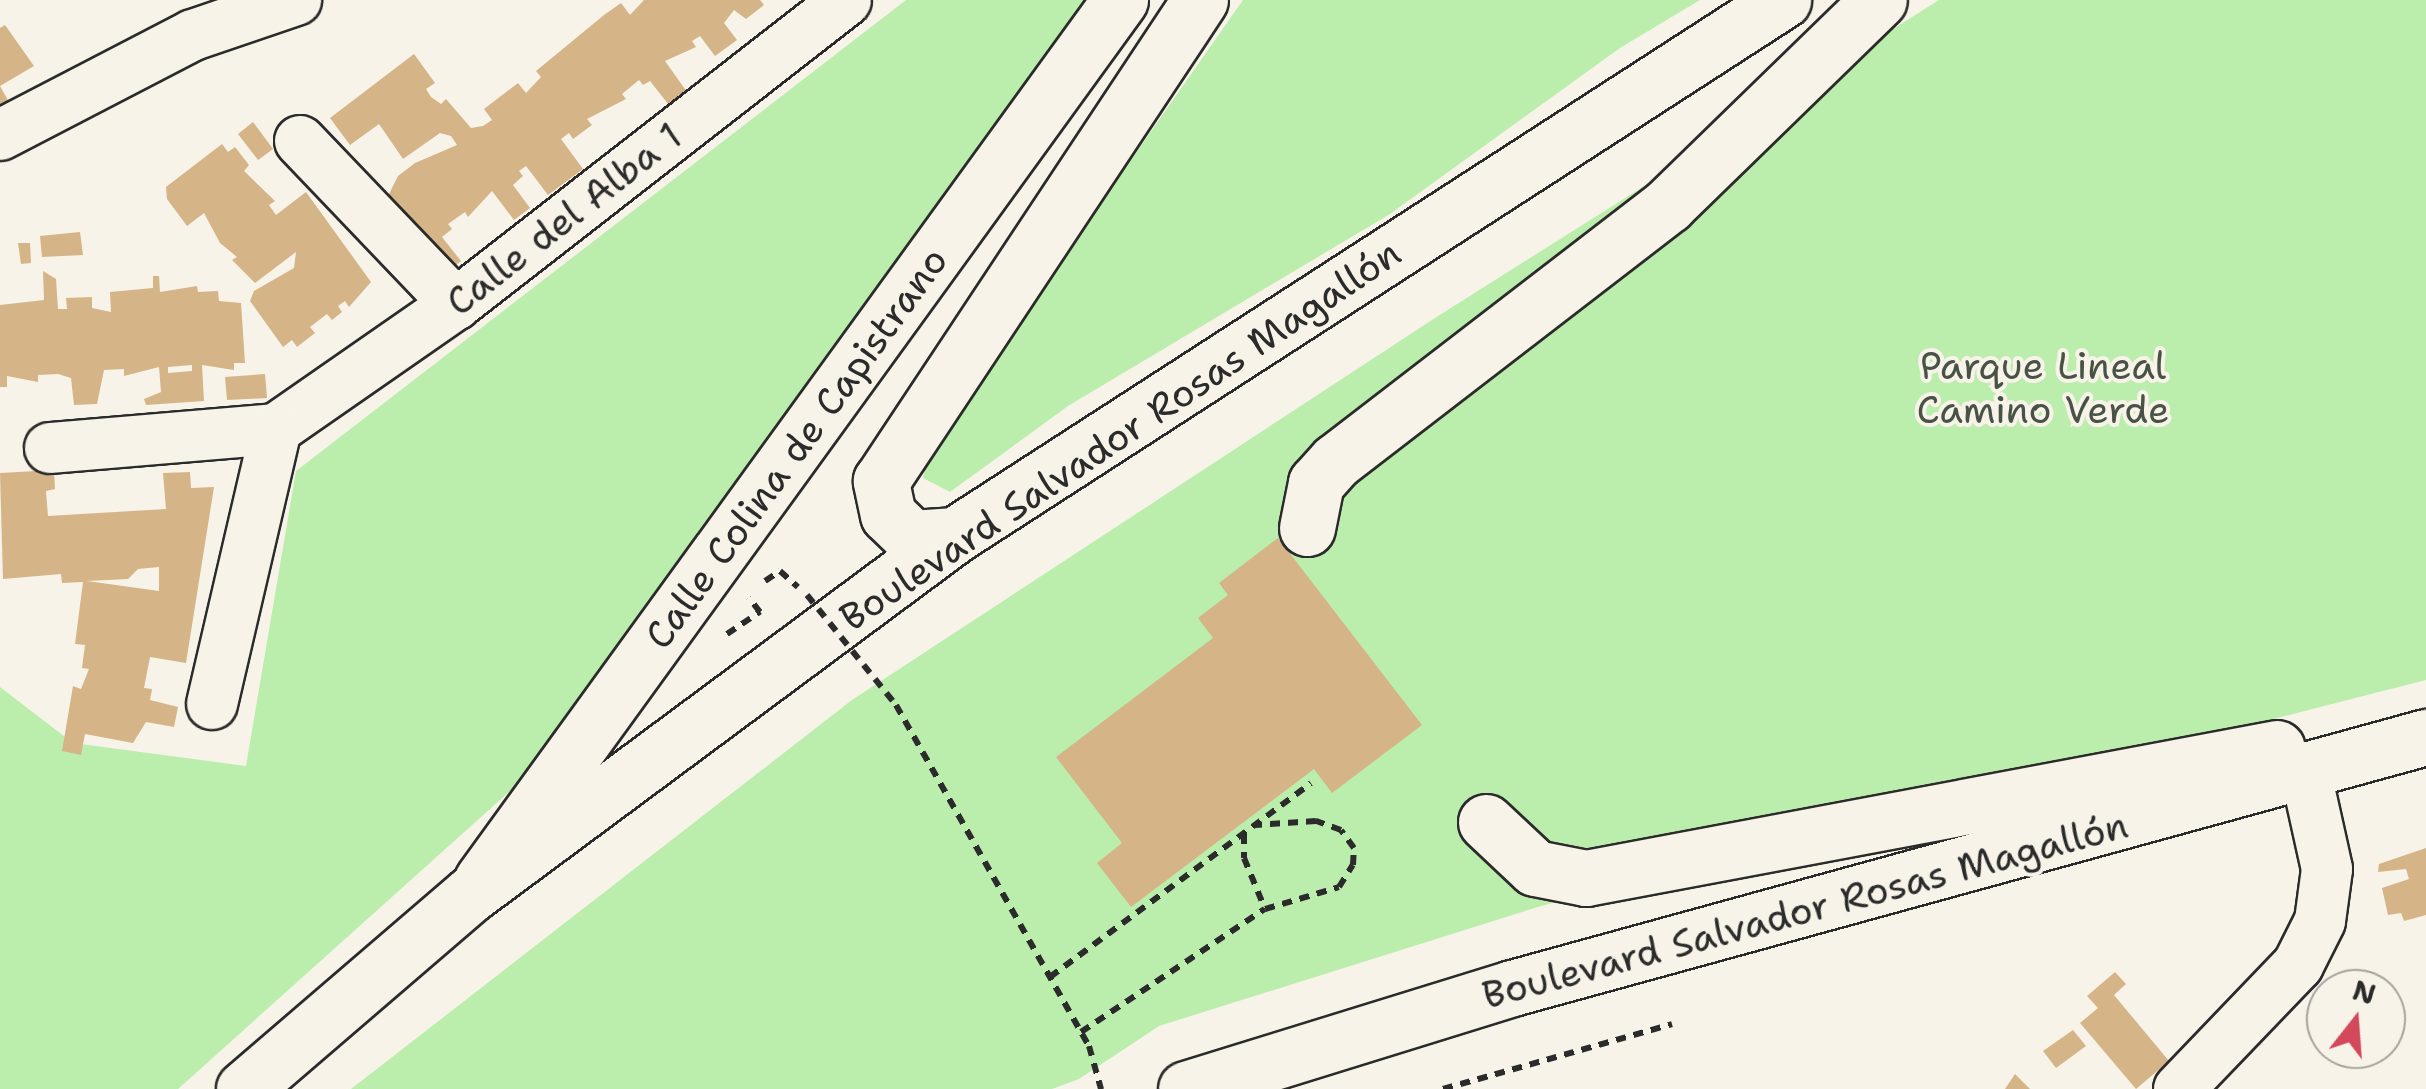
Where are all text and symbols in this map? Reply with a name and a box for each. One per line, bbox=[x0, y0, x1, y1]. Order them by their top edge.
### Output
street label: Calle del Alba 1 bbox=[437, 113, 691, 325]
street label: Boulevard Salvador Rosas Magallón bbox=[831, 230, 1409, 640]
street label: Calle Colina de Capistrano bbox=[635, 239, 957, 657]
park label: Parque Lineal Camino Verde bbox=[1916, 343, 2170, 432]
street label: Boulevard Salvador Rosas Magallón bbox=[1477, 802, 2133, 1018]
north arrow bbox=[2306, 969, 2406, 1069]
text: N bbox=[2348, 971, 2380, 1014]

